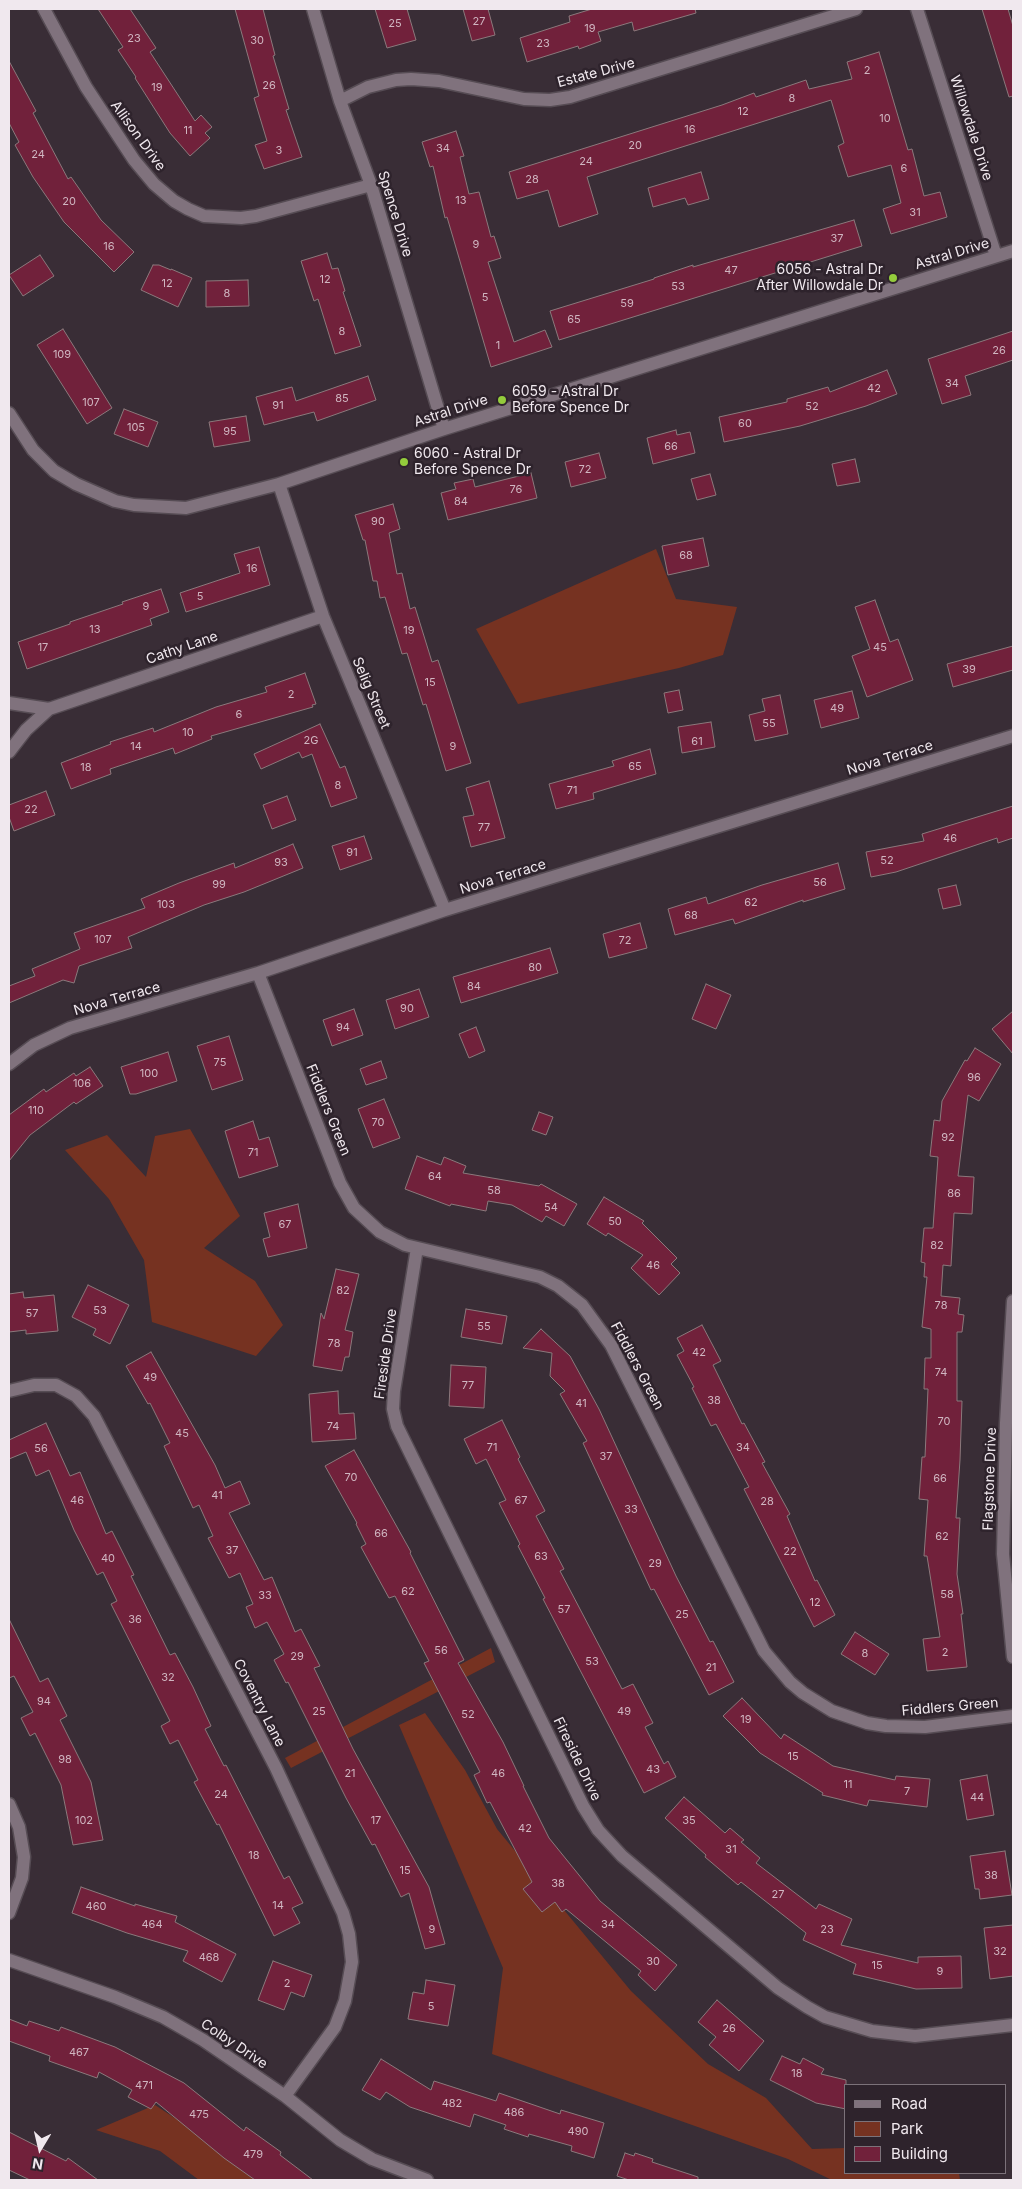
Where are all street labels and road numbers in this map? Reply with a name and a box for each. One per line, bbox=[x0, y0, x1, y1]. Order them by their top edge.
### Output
street label: Estate Drive bbox=[555, 55, 637, 91]
street label: Willowdale Drive bbox=[946, 73, 996, 183]
street label: Allison Drive bbox=[107, 98, 169, 174]
street label: Spence Drive bbox=[374, 169, 416, 259]
street label: Astral Drive bbox=[913, 235, 991, 273]
street label: Astral Drive bbox=[412, 391, 490, 431]
street label: Cathy Lane bbox=[144, 628, 220, 668]
street label: Selig Street bbox=[348, 655, 394, 731]
street label: Nova Terrace bbox=[845, 737, 935, 779]
street label: Nova Terrace bbox=[458, 856, 548, 898]
street label: Nova Terrace bbox=[72, 979, 162, 1019]
street label: Fiddlers Green bbox=[302, 1062, 354, 1158]
street label: Fireside Drive bbox=[371, 1308, 401, 1400]
street label: Fiddlers Green bbox=[607, 1319, 667, 1413]
street label: Flagstone Drive bbox=[980, 1427, 1000, 1531]
street label: Coventry Lane bbox=[230, 1656, 288, 1750]
street label: Fiddlers Green bbox=[901, 1694, 999, 1720]
street label: Fireside Drive bbox=[549, 1714, 605, 1804]
street label: Colby Drive bbox=[197, 2016, 271, 2072]

